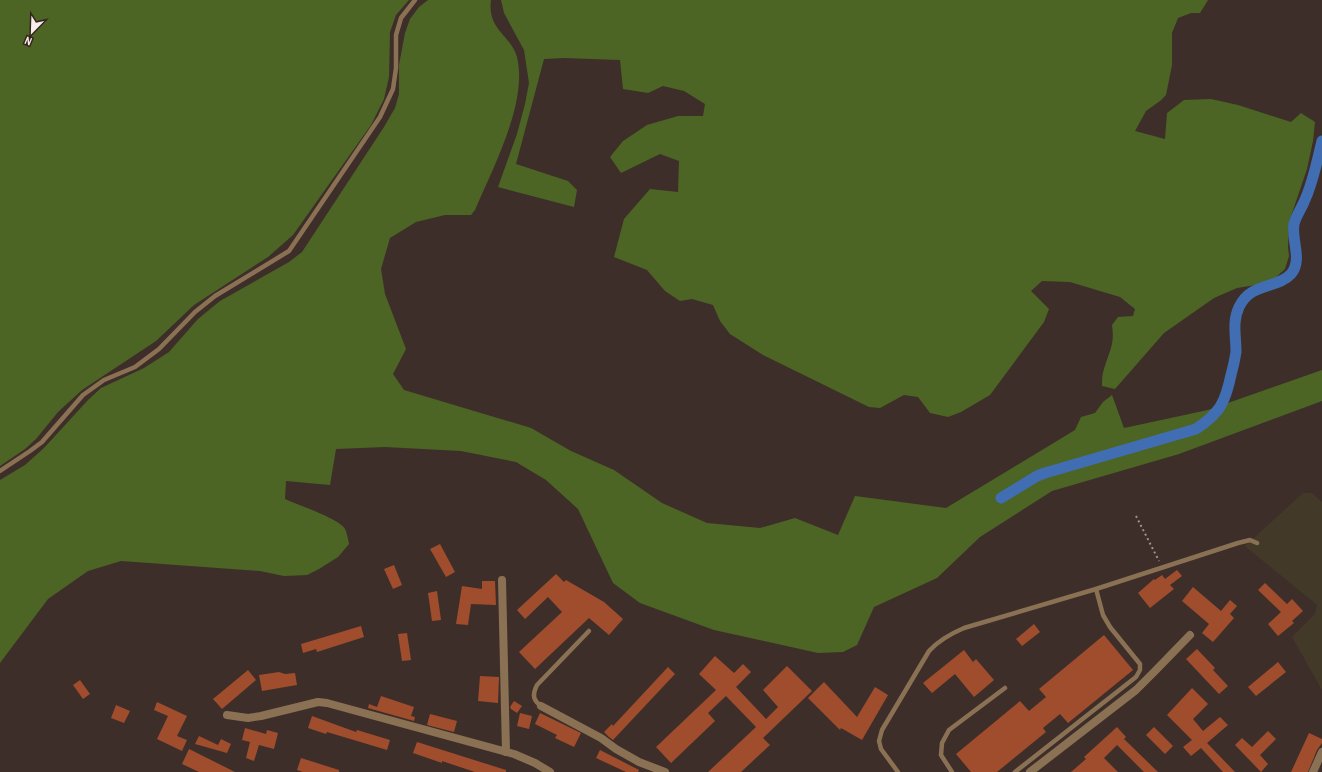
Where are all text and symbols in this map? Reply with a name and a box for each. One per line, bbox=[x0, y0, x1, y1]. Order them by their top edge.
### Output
north arrow bbox=[12, 12, 52, 52]
text: N bbox=[22, 33, 34, 49]

